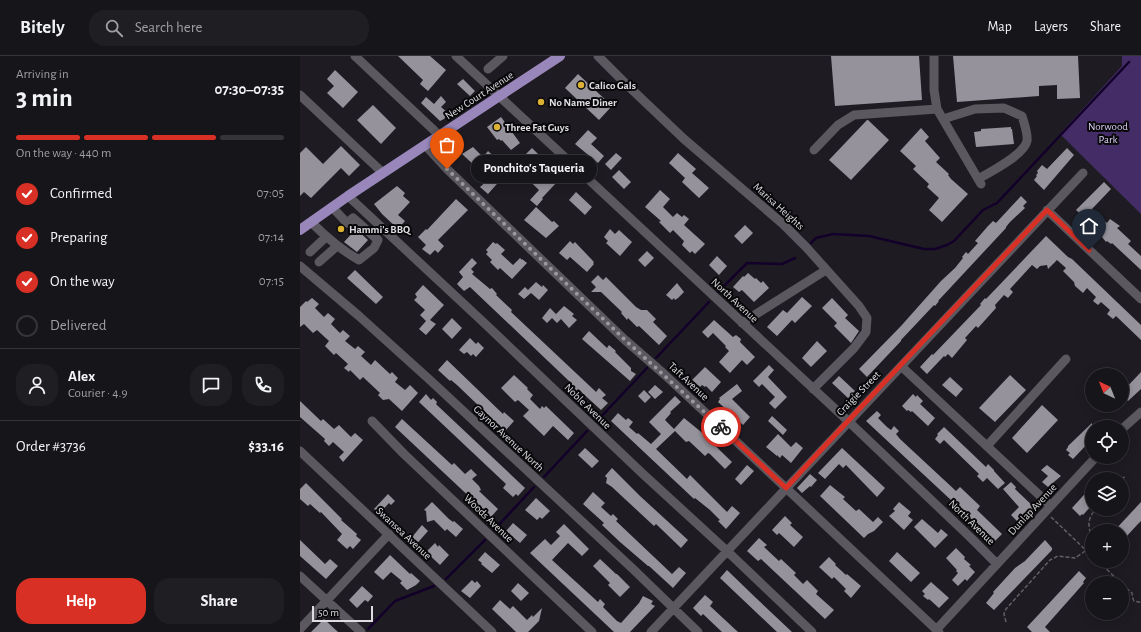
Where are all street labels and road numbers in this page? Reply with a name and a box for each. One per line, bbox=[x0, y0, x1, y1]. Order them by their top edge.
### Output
street label: New Court Avenue bbox=[443, 69, 515, 122]
street label: Marisa Heights bbox=[751, 181, 806, 232]
street label: North Avenue bbox=[709, 276, 760, 325]
street label: Taft Avenue bbox=[666, 360, 711, 403]
street label: Craigie Street bbox=[834, 369, 883, 418]
street label: Noble Avenue bbox=[562, 382, 613, 431]
street label: Gaynor Avenue North bbox=[471, 403, 546, 474]
street label: Dunlap Avenue bbox=[1006, 482, 1059, 537]
street label: Woods Avenue bbox=[462, 492, 515, 544]
street label: North Avenue bbox=[947, 498, 997, 547]
street label: Swansea Avenue bbox=[374, 505, 433, 562]

